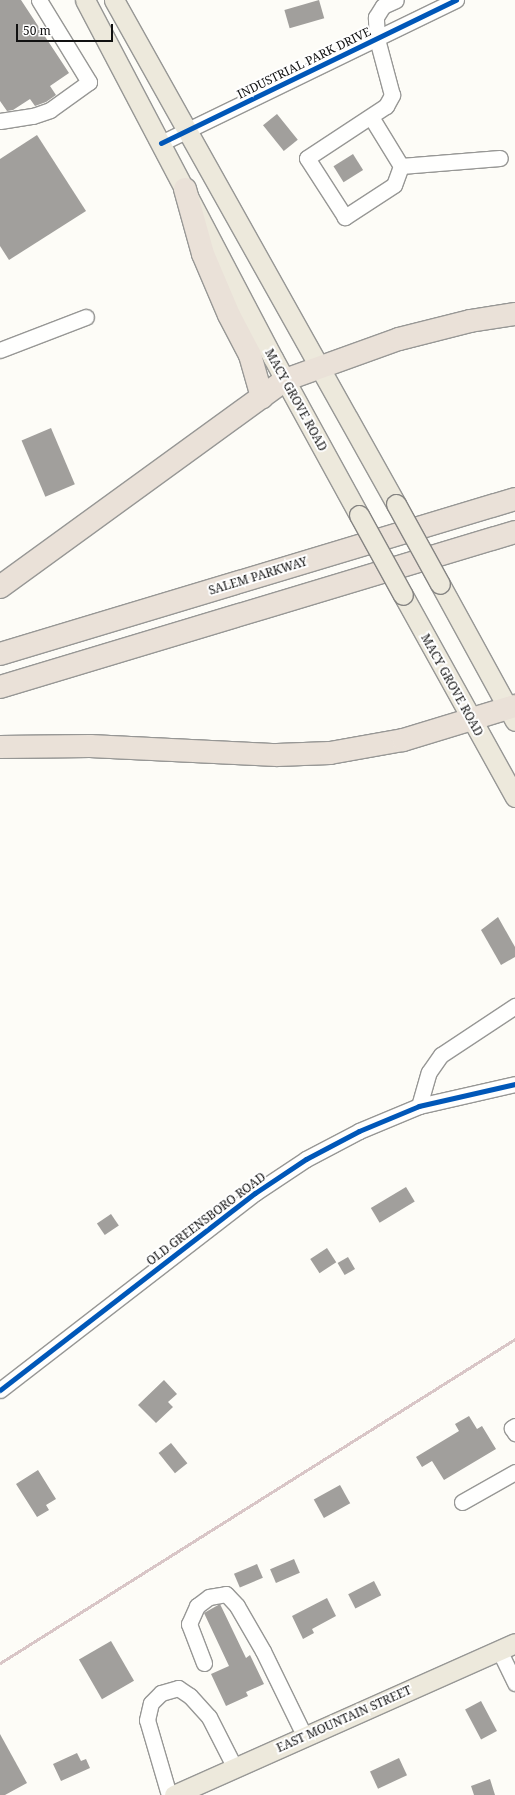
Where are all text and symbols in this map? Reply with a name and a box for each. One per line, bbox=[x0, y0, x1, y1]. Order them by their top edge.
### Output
scale bar bbox=[18, 16, 115, 42]
text: 50 m bbox=[23, 22, 51, 39]
street label: INDUSTRIAL PARK DRIVE bbox=[235, 24, 373, 102]
street label: MACY GROVE ROAD bbox=[262, 346, 330, 454]
street label: SALEM PARKWAY bbox=[207, 554, 309, 598]
street label: MACY GROVE ROAD bbox=[418, 631, 486, 739]
street label: OLD GREENSBORO ROAD bbox=[144, 1170, 268, 1268]
street label: EAST MOUNTAIN STREET bbox=[274, 1683, 414, 1755]

